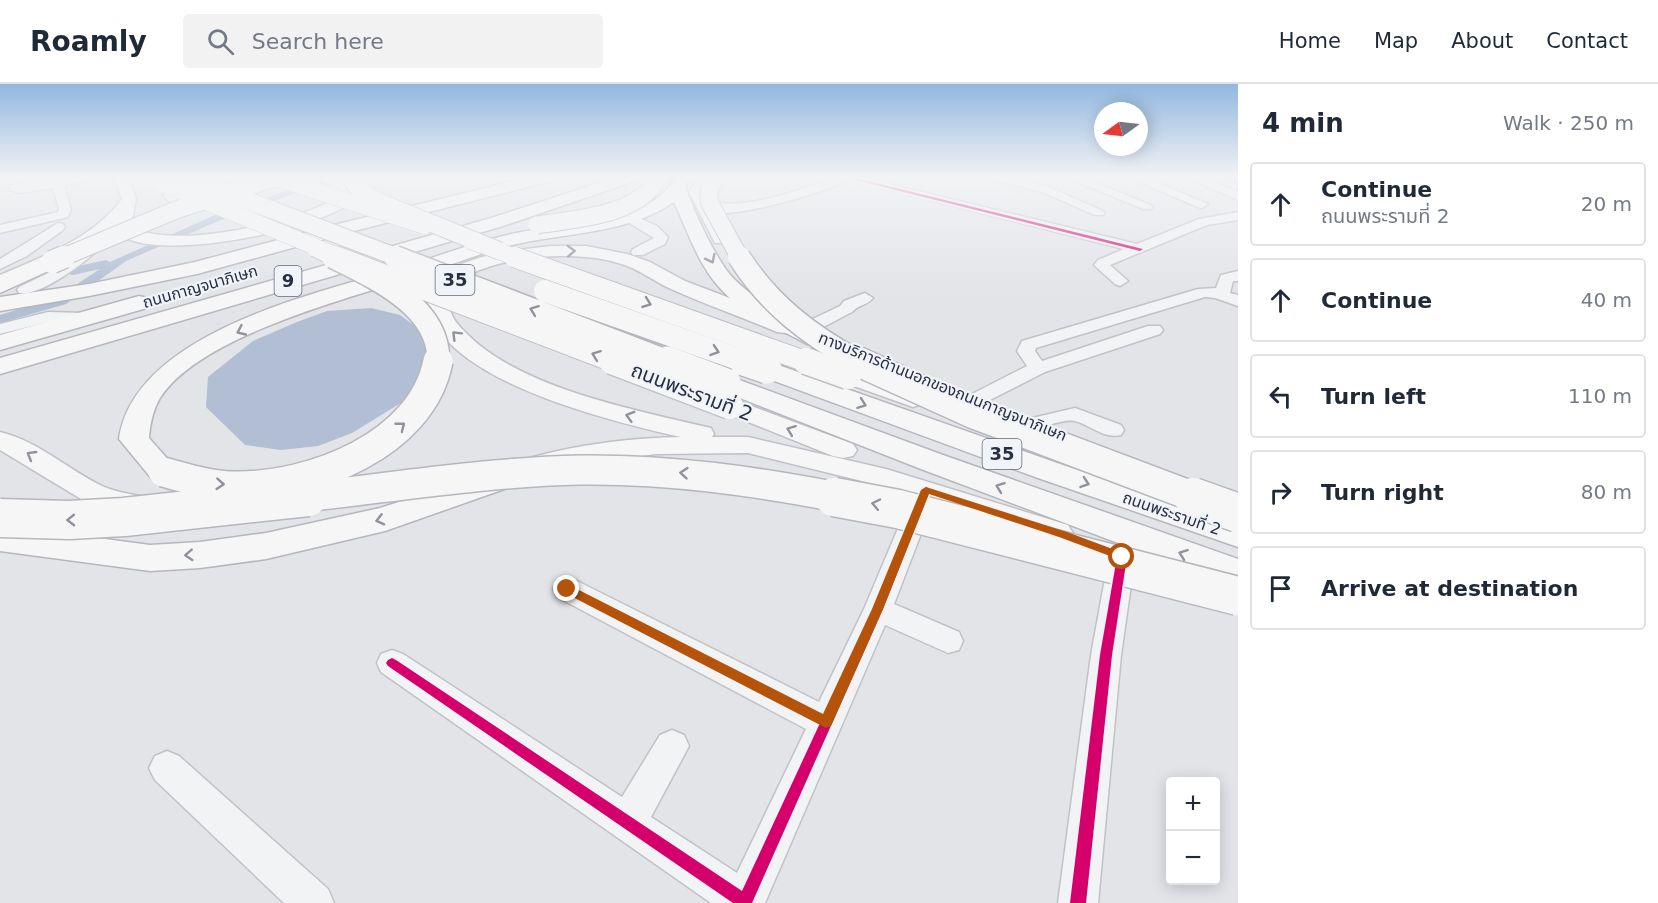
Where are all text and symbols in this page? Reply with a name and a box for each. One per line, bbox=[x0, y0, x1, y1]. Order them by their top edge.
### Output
search box bbox=[183, 14, 603, 68]
text: Roamly bbox=[30, 25, 147, 58]
icon: search bbox=[204, 25, 237, 58]
text: Search here bbox=[252, 29, 384, 54]
text: Home bbox=[1279, 29, 1341, 53]
text: Map bbox=[1374, 29, 1418, 53]
text: About bbox=[1451, 29, 1513, 53]
text: Contact bbox=[1546, 29, 1628, 53]
north arrow bbox=[1094, 102, 1148, 156]
text: 4 min bbox=[1262, 108, 1344, 138]
text: Walk · 250 m bbox=[1503, 111, 1634, 135]
text: Continue bbox=[1321, 177, 1432, 202]
icon: ahead bbox=[1264, 188, 1297, 221]
text: 20 m bbox=[1581, 192, 1632, 216]
text: ถนนพระรามที่ 2 bbox=[1321, 204, 1449, 228]
one-way arrow bbox=[566, 244, 575, 257]
one-way arrow bbox=[704, 252, 715, 263]
street label: ถนนกาญจนาภิเษก bbox=[140, 261, 260, 312]
road number: 35 bbox=[436, 265, 474, 295]
road number: 9 bbox=[274, 266, 302, 296]
icon: ahead bbox=[1264, 284, 1297, 317]
text: Continue bbox=[1321, 288, 1432, 313]
text: 40 m bbox=[1581, 288, 1632, 312]
one-way arrow bbox=[641, 295, 652, 308]
one-way arrow bbox=[529, 305, 540, 318]
one-way arrow bbox=[237, 324, 248, 336]
street label: ทางบริการด้านนอกของถนนกาญจนาภิเษก bbox=[816, 328, 1070, 445]
one-way arrow bbox=[452, 331, 463, 342]
one-way arrow bbox=[709, 343, 720, 356]
one-way arrow bbox=[592, 350, 602, 363]
street label: ถนนพระรามที่ 2 bbox=[628, 356, 757, 426]
icon: left bbox=[1264, 380, 1297, 413]
text: Turn left bbox=[1321, 384, 1426, 409]
text: 110 m bbox=[1568, 384, 1632, 408]
one-way arrow bbox=[856, 396, 867, 409]
one-way arrow bbox=[625, 411, 635, 424]
one-way arrow bbox=[394, 422, 405, 433]
one-way arrow bbox=[786, 425, 797, 437]
road number: 35 bbox=[982, 439, 1022, 469]
one-way arrow bbox=[27, 451, 37, 463]
one-way arrow bbox=[679, 467, 688, 480]
one-way arrow bbox=[1079, 476, 1090, 489]
icon: right bbox=[1264, 476, 1297, 509]
one-way arrow bbox=[216, 478, 225, 491]
text: Turn right bbox=[1321, 480, 1444, 505]
text: 80 m bbox=[1581, 480, 1632, 504]
one-way arrow bbox=[995, 482, 1006, 495]
street label: ถนนพระรามที่ 2 bbox=[1120, 486, 1224, 539]
one-way arrow bbox=[871, 498, 881, 511]
one-way arrow bbox=[375, 513, 385, 526]
one-way arrow bbox=[67, 514, 76, 526]
route start bbox=[1108, 543, 1134, 569]
one-way arrow bbox=[184, 549, 193, 562]
one-way arrow bbox=[1178, 549, 1189, 562]
icon: arrive bbox=[1264, 572, 1297, 605]
route end bbox=[553, 575, 579, 601]
text: Arrive at destination bbox=[1321, 576, 1578, 601]
map controls bbox=[1166, 777, 1220, 885]
button: + bbox=[1166, 777, 1220, 831]
button: − bbox=[1166, 831, 1220, 885]

